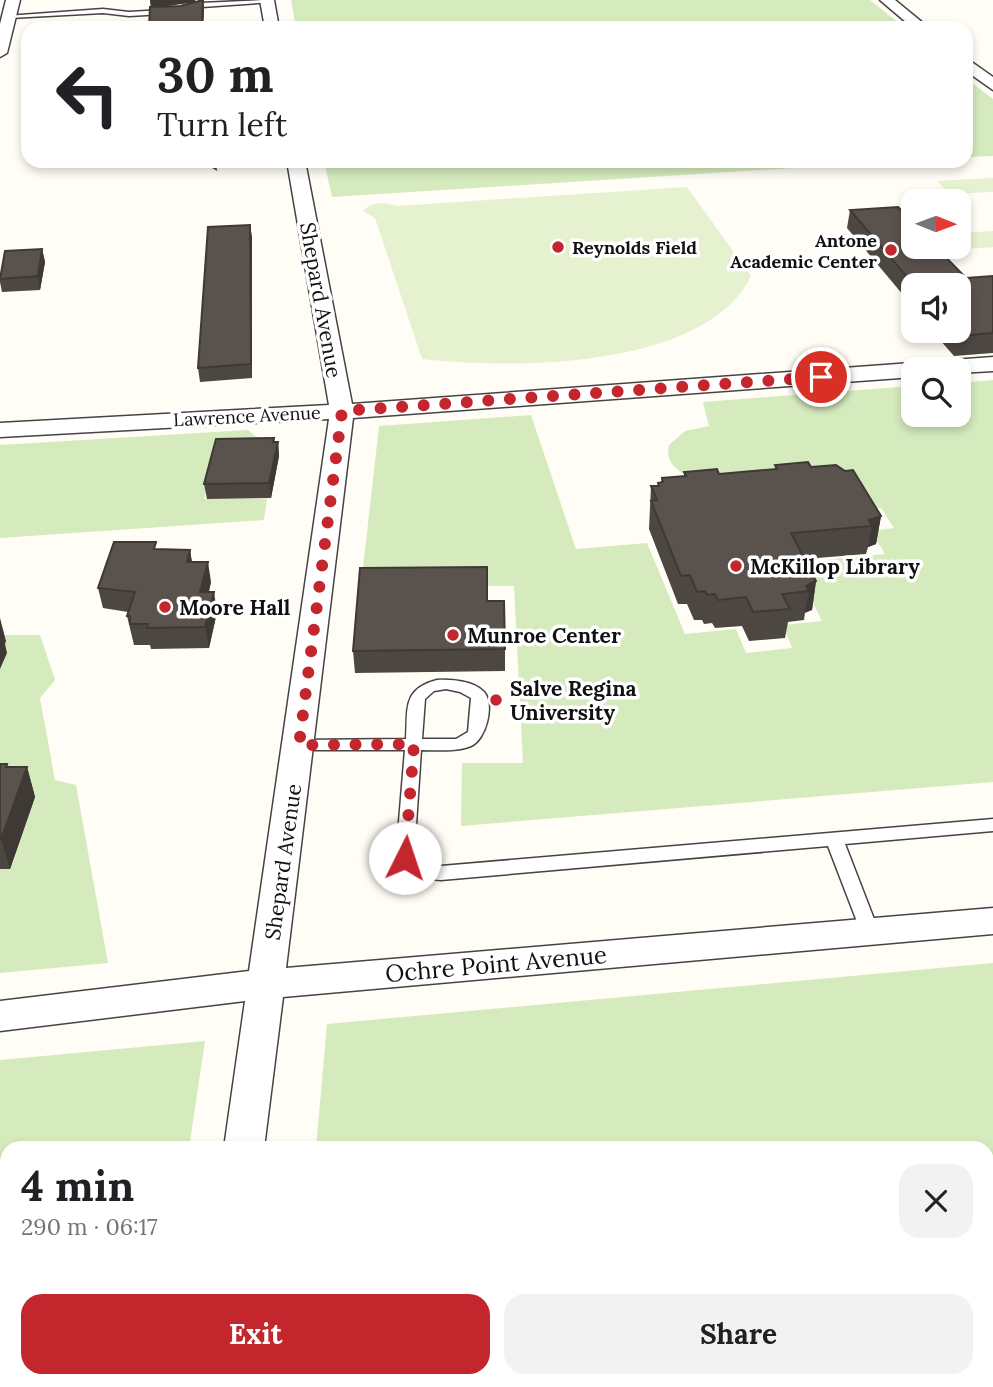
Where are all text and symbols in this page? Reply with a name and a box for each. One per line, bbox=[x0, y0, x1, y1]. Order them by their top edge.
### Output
text: 30 m bbox=[157, 43, 274, 105]
icon: left bbox=[42, 49, 133, 140]
text: Turn left bbox=[157, 104, 287, 145]
north arrow bbox=[901, 189, 971, 259]
map controls bbox=[901, 189, 971, 427]
street label: Shepard Avenue bbox=[294, 220, 348, 380]
place label: Antone Academic Center bbox=[730, 229, 877, 273]
place label: Reynolds Field bbox=[572, 236, 697, 259]
marker: Reynolds Field bbox=[550, 239, 566, 255]
marker: Antone Academic Center bbox=[883, 242, 899, 258]
button: sound bbox=[901, 273, 971, 343]
pin bbox=[791, 347, 851, 407]
button: search bbox=[901, 357, 971, 427]
icon: arrive bbox=[802, 358, 840, 396]
street label: Lawrence Avenue bbox=[173, 401, 322, 431]
place label: McKillop Library bbox=[750, 553, 920, 580]
marker: McKillop Library bbox=[728, 558, 744, 574]
place label: Moore Hall bbox=[179, 594, 291, 621]
marker: Moore Hall bbox=[157, 599, 173, 615]
place label: Munroe Center bbox=[467, 622, 621, 649]
marker: Munroe Center bbox=[445, 627, 461, 643]
place label: Salve Regina University bbox=[510, 675, 637, 726]
marker: Salve Regina University bbox=[488, 692, 504, 708]
street label: Shepard Avenue bbox=[259, 782, 307, 942]
position arrow bbox=[368, 821, 442, 895]
street label: Ochre Point Avenue bbox=[384, 939, 608, 989]
text: 4 min bbox=[21, 1159, 134, 1213]
button: close bbox=[899, 1164, 973, 1238]
text: 290 m · 06:17 bbox=[21, 1212, 158, 1241]
button: Exit bbox=[21, 1294, 490, 1374]
button: Share bbox=[504, 1294, 973, 1374]

